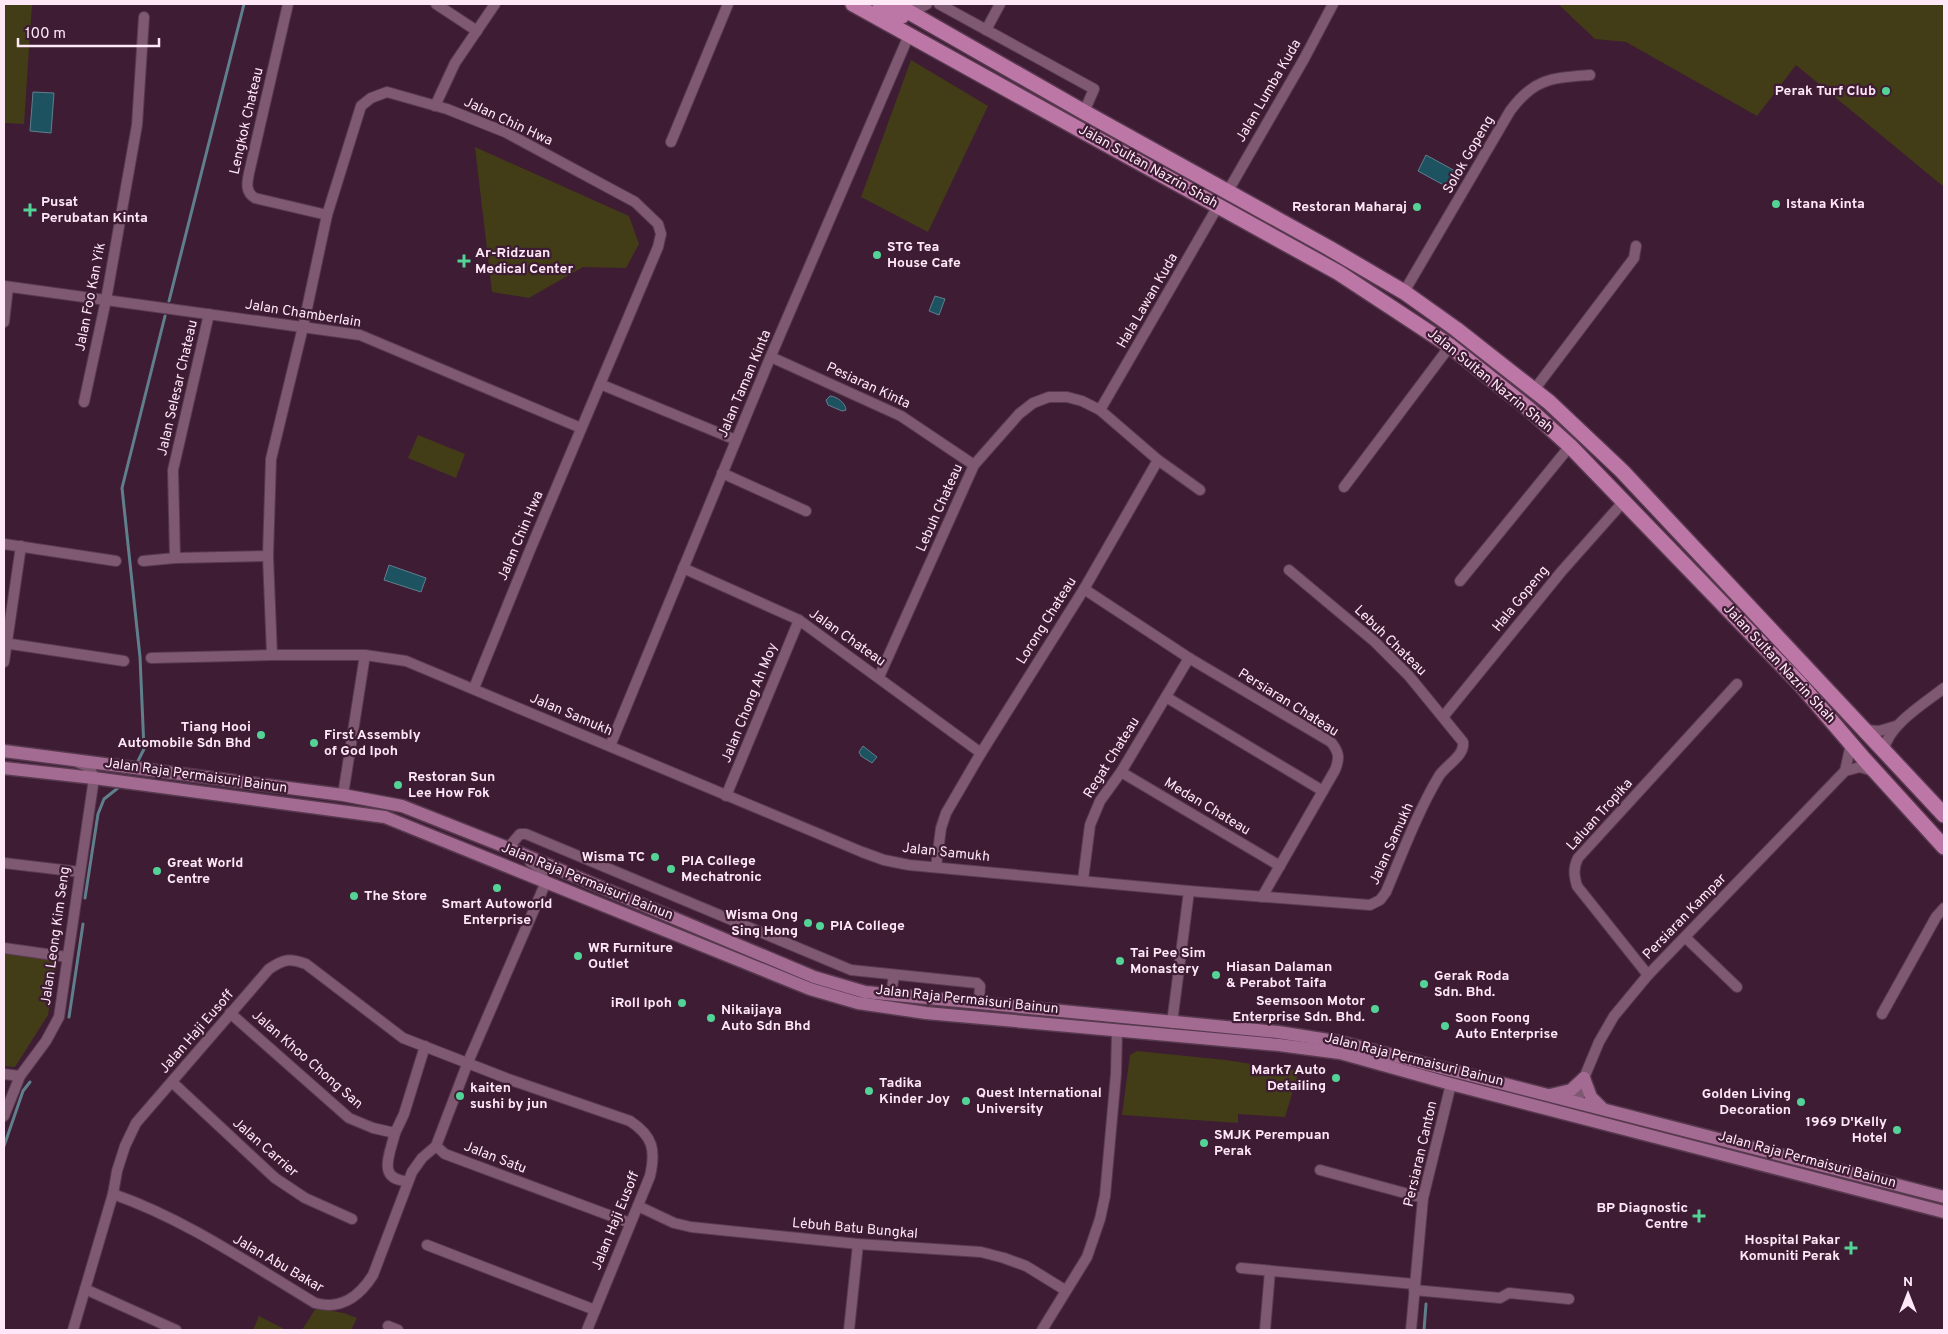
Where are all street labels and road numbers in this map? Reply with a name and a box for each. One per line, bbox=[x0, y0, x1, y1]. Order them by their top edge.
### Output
street label: Jalan Lumba Kuda bbox=[1233, 37, 1305, 145]
street label: Lengkok Chateau bbox=[226, 66, 268, 176]
street label: Jalan Chin Hwa bbox=[461, 94, 555, 150]
street label: Solok Gopeng bbox=[1440, 113, 1498, 197]
street label: Jalan Sultan Nazrin Shah bbox=[1075, 122, 1221, 212]
street label: Jalan Foo Kan Yik bbox=[72, 241, 110, 353]
street label: Hala Lawan Kuda bbox=[1114, 250, 1182, 352]
street label: Jalan Chamberlain bbox=[244, 296, 362, 332]
street label: Jalan Selesar Chateau bbox=[154, 318, 202, 458]
street label: Jalan Sultan Nazrin Shah bbox=[1424, 325, 1556, 437]
street label: Jalan Taman Kinta bbox=[715, 328, 775, 440]
street label: Pesiaran Kinta bbox=[823, 359, 913, 413]
street label: Lebuh Chateau bbox=[913, 461, 967, 555]
street label: Jalan Chin Hwa bbox=[494, 488, 548, 584]
street label: Hala Gopeng bbox=[1489, 562, 1553, 636]
street label: Lorong Chateau bbox=[1013, 574, 1081, 668]
street label: Jalan Sultan Nazrin Shah bbox=[1719, 601, 1839, 727]
street label: Lebuh Chateau bbox=[1350, 602, 1430, 680]
street label: Jalan Chateau bbox=[805, 605, 889, 671]
street label: Jalan Chong Ah Moy bbox=[718, 640, 782, 766]
street label: Persiaran Chateau bbox=[1235, 665, 1341, 741]
street label: Jalan Samukh bbox=[527, 690, 615, 740]
street label: Regat Chateau bbox=[1080, 714, 1144, 802]
street label: Jalan Raja Permaisuri Bainun bbox=[104, 755, 288, 797]
street label: Medan Chateau bbox=[1161, 775, 1253, 839]
street label: Laluan Tropika bbox=[1563, 776, 1637, 854]
street label: Jalan Samukh bbox=[1366, 800, 1418, 888]
street label: Jalan Raja Permaisuri Bainun bbox=[499, 840, 675, 924]
street label: Jalan Samukh bbox=[901, 840, 991, 866]
street label: Jalan Leong Kim Seng bbox=[38, 866, 74, 1006]
street label: Persiaran Kampar bbox=[1640, 870, 1731, 964]
street label: Jalan Raja Permaisuri Bainun bbox=[875, 982, 1059, 1018]
street label: Jalan Haji Eusoff bbox=[156, 986, 238, 1077]
street label: Jalan Khoo Chong San bbox=[248, 1007, 366, 1113]
street label: Jalan Raja Permaisuri Bainun bbox=[1323, 1030, 1505, 1090]
street label: Persiaran Canton bbox=[1401, 1099, 1441, 1209]
street label: Jalan Carrier bbox=[229, 1115, 302, 1181]
street label: Jalan Raja Permaisuri Bainun bbox=[1716, 1128, 1898, 1192]
street label: Jalan Satu bbox=[461, 1138, 529, 1178]
street label: Jalan Haji Eusoff bbox=[588, 1169, 644, 1273]
street label: Lebuh Batu Bungkal bbox=[791, 1215, 919, 1243]
street label: Jalan Abu Bakar bbox=[230, 1231, 327, 1297]

